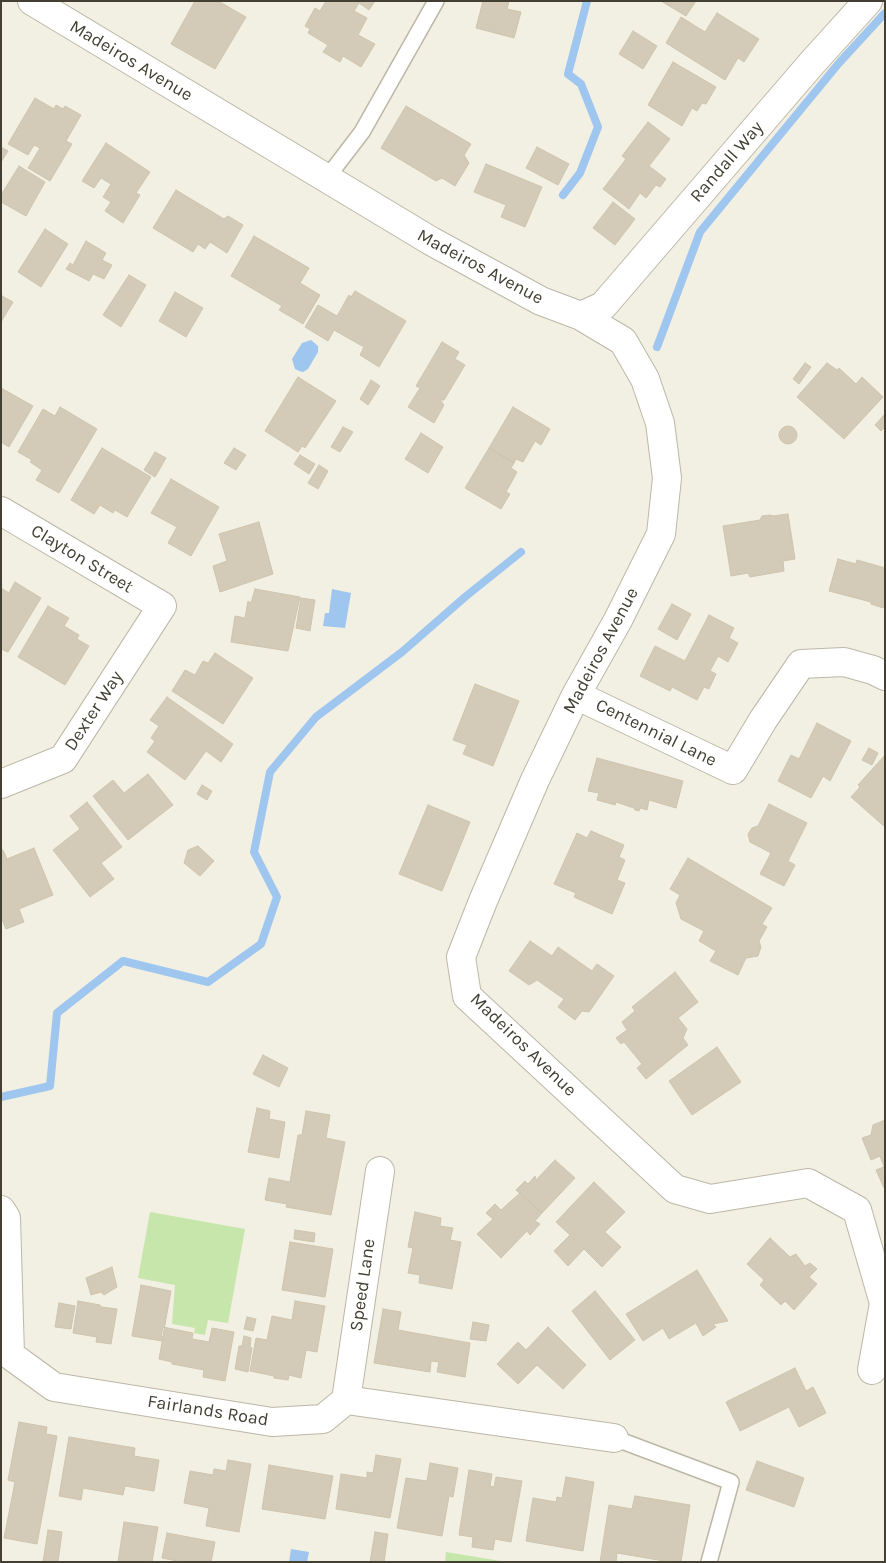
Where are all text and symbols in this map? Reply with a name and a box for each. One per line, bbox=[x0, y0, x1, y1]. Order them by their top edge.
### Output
street label: Madeiros Avenue bbox=[66, 16, 196, 106]
street label: Randall Way bbox=[686, 117, 768, 207]
street label: Madeiros Avenue bbox=[413, 225, 547, 309]
street label: Clayton Street bbox=[27, 520, 137, 598]
street label: Madeiros Avenue bbox=[559, 584, 643, 718]
street label: Dexter Way bbox=[60, 667, 128, 755]
street label: Centennial Lane bbox=[592, 694, 720, 772]
street label: Madeiros Avenue bbox=[465, 989, 581, 1101]
street label: Speed Lane bbox=[346, 1237, 380, 1333]
street label: Fairlands Road bbox=[146, 1391, 270, 1431]

